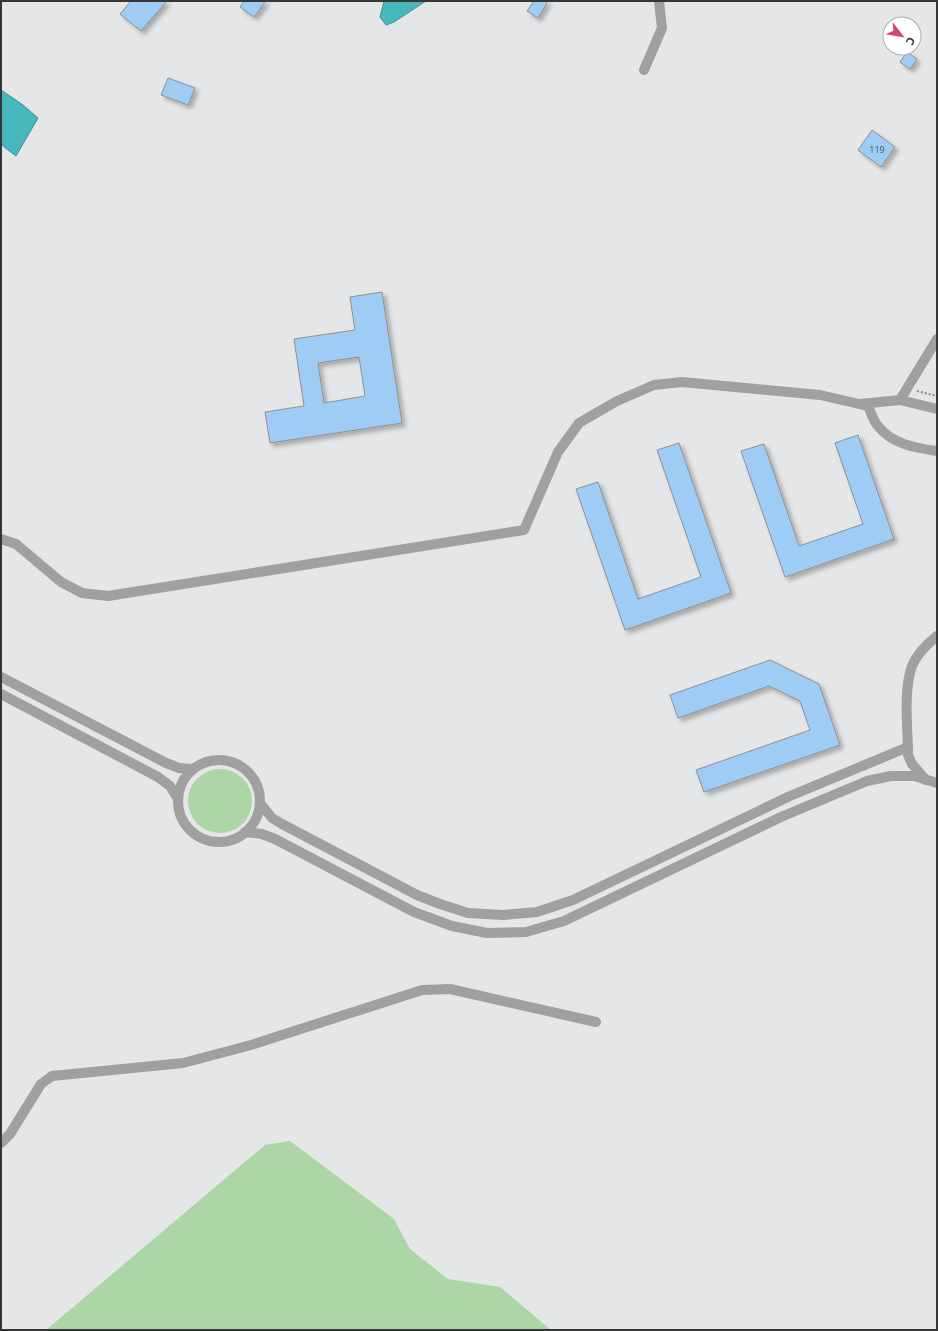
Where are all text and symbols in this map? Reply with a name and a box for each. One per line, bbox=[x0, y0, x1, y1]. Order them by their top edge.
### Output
north arrow bbox=[882, 16, 922, 56]
text: С bbox=[903, 34, 919, 48]
house number: 119 bbox=[869, 143, 885, 156]

